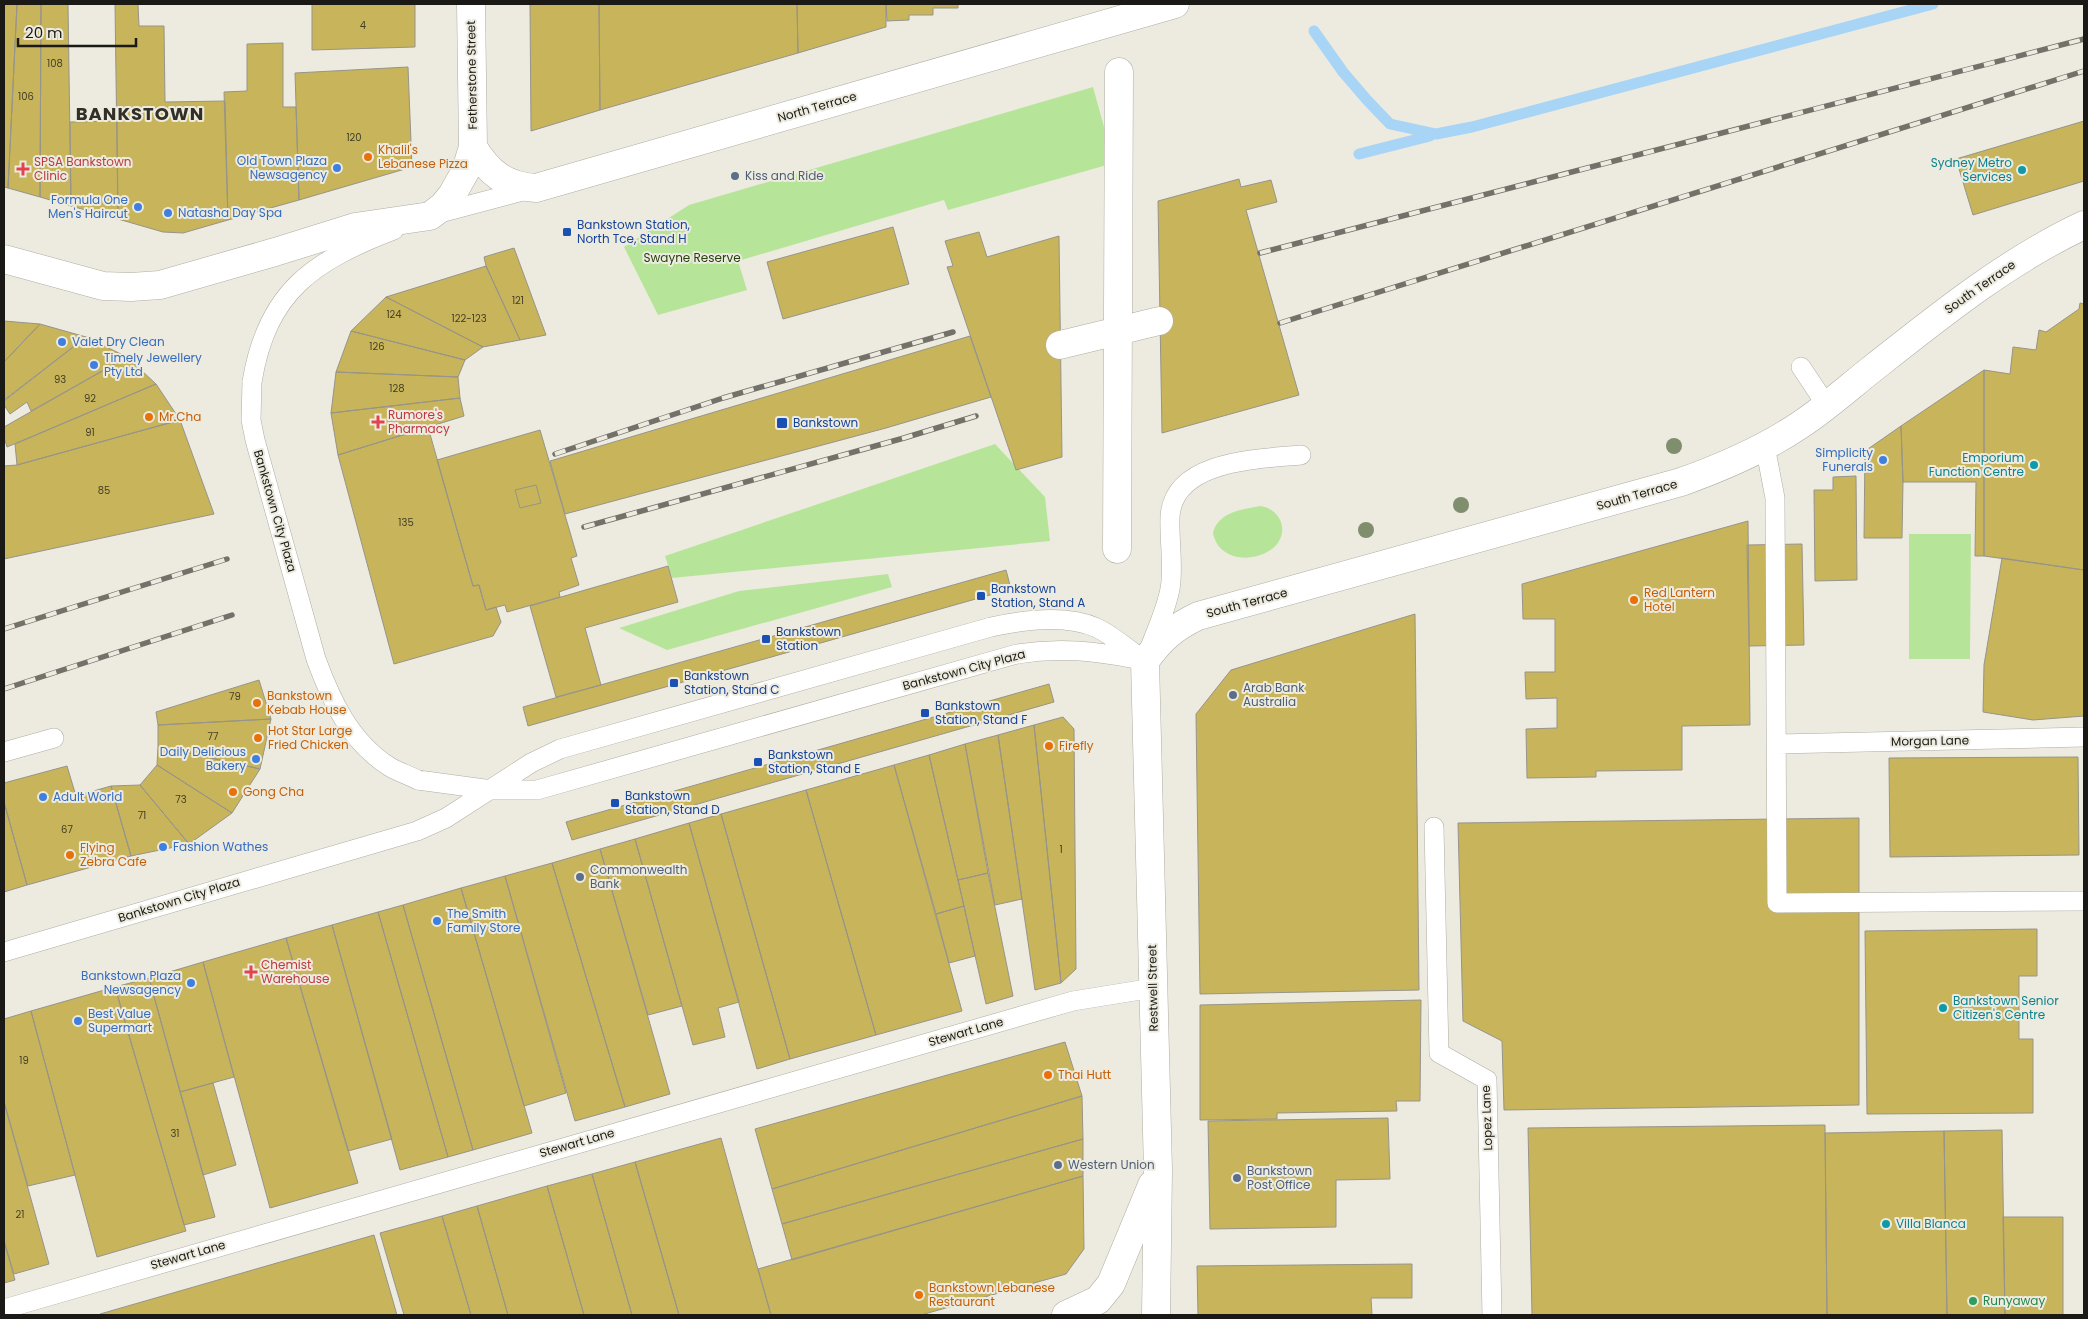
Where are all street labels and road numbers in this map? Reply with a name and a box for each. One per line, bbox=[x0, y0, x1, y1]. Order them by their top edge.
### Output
street label: Fetherstone Street bbox=[462, 20, 481, 130]
street label: North Terrace bbox=[775, 87, 858, 126]
street label: South Terrace bbox=[1941, 256, 2019, 317]
street label: Bankstown City Plaza bbox=[250, 448, 301, 574]
street label: South Terrace bbox=[1594, 475, 1679, 514]
street label: South Terrace bbox=[1204, 584, 1289, 622]
street label: Bankstown City Plaza bbox=[901, 645, 1027, 694]
street label: Morgan Lane bbox=[1891, 731, 1969, 750]
street label: Bankstown City Plaza bbox=[116, 873, 242, 926]
street label: Restwell Street bbox=[1143, 944, 1162, 1032]
street label: Stewart Lane bbox=[926, 1013, 1005, 1050]
street label: Lopez Lane bbox=[1477, 1085, 1496, 1151]
street label: Stewart Lane bbox=[537, 1124, 616, 1161]
street label: Stewart Lane bbox=[148, 1236, 227, 1273]

